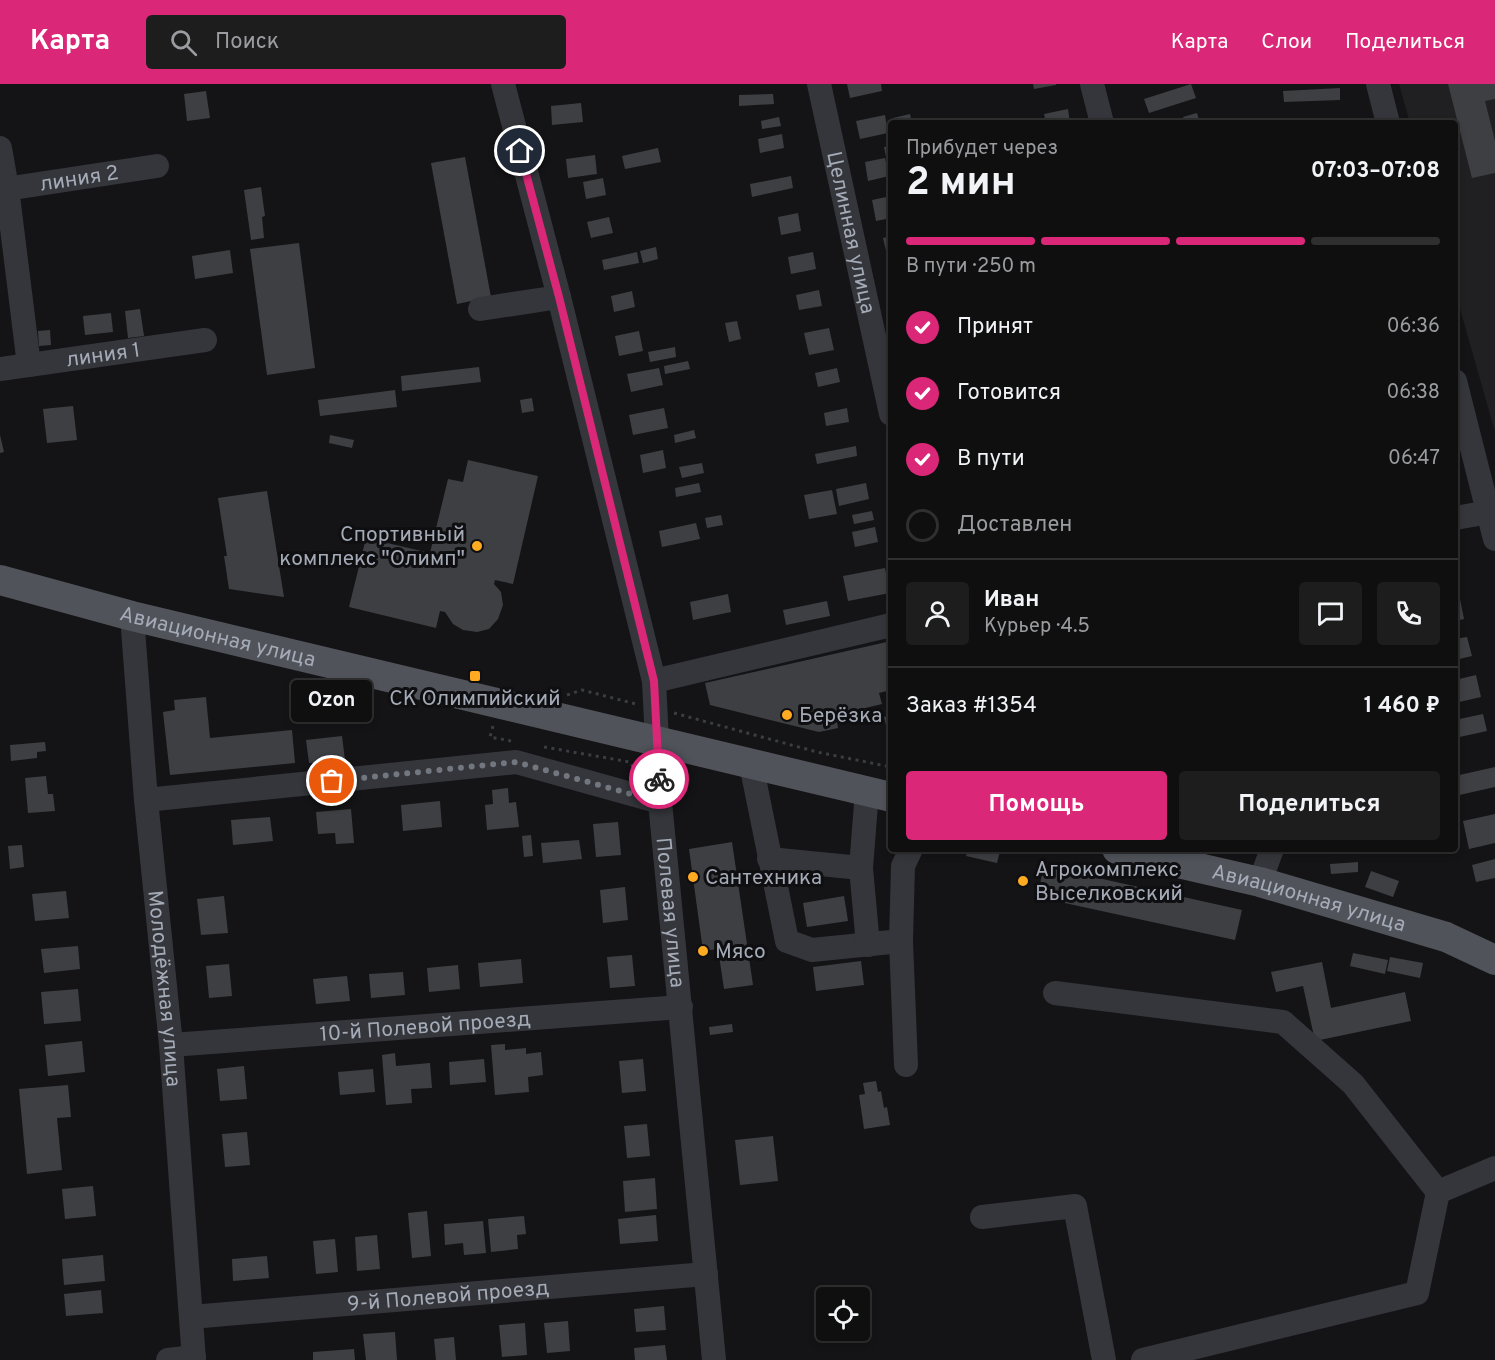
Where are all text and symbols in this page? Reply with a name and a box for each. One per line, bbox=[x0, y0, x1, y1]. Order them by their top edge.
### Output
search box bbox=[146, 15, 566, 69]
text: Карта bbox=[30, 24, 110, 60]
icon: search bbox=[167, 26, 200, 59]
text: Поиск bbox=[215, 29, 279, 56]
text: Карта bbox=[1171, 29, 1228, 56]
text: Слои bbox=[1261, 29, 1312, 56]
text: Поделиться bbox=[1345, 29, 1465, 56]
pin bbox=[494, 125, 545, 176]
icon: home bbox=[503, 134, 536, 167]
text: Прибудет через bbox=[906, 136, 1058, 162]
street label: Целинная улица bbox=[819, 149, 881, 317]
text: 07:03–07:08 bbox=[1311, 158, 1440, 185]
street label: линия 2 bbox=[38, 160, 121, 199]
text: 2 мин bbox=[906, 160, 1016, 209]
text: В пути · 250 m bbox=[906, 254, 1036, 280]
icon: check bbox=[906, 311, 939, 344]
text: Принят bbox=[957, 314, 1033, 341]
text: 06:36 bbox=[1387, 314, 1440, 340]
street label: линия 1 bbox=[64, 337, 142, 375]
icon: check bbox=[906, 377, 939, 410]
text: Готовится bbox=[957, 380, 1061, 407]
text: 06:38 bbox=[1386, 380, 1440, 406]
icon: check bbox=[906, 443, 939, 476]
text: В пути bbox=[957, 446, 1025, 473]
text: 06:47 bbox=[1388, 446, 1440, 472]
text: Доставлен bbox=[957, 512, 1072, 539]
place label: Спортивный комплекс "Олимп" bbox=[279, 522, 465, 573]
marker: Спортивный комплекс "Олимп" bbox=[470, 539, 484, 553]
button: person bbox=[906, 582, 969, 645]
button: chat bbox=[1299, 582, 1362, 645]
button: phone bbox=[1377, 582, 1440, 645]
text: Иван bbox=[984, 587, 1039, 614]
street label: Авиационная улица bbox=[116, 601, 318, 674]
text: Курьер · 4.5 bbox=[984, 614, 1090, 640]
marker: СК Олимпийский bbox=[468, 669, 482, 683]
callout: Ozon bbox=[292, 679, 372, 721]
place label: СК Олимпийский bbox=[389, 686, 561, 713]
text: Ozon bbox=[308, 688, 355, 714]
text: Заказ #1354 bbox=[906, 693, 1037, 720]
text: 1 460 ₽ bbox=[1364, 693, 1440, 720]
place label: Берёзка bbox=[799, 703, 882, 730]
marker: Берёзка bbox=[780, 708, 794, 722]
courier bbox=[629, 749, 689, 809]
pin bbox=[306, 755, 357, 806]
icon: bike bbox=[643, 763, 676, 796]
icon: bag bbox=[315, 764, 348, 797]
button: Помощь bbox=[906, 771, 1167, 840]
button: Поделиться bbox=[1179, 771, 1440, 840]
street label: Полевая улица bbox=[649, 836, 690, 989]
place label: Агрокомплекс Выселковский bbox=[1035, 857, 1183, 908]
street label: Авиационная улица bbox=[1209, 859, 1409, 939]
place label: Сантехника bbox=[705, 865, 822, 892]
marker: Сантехника bbox=[686, 870, 700, 884]
marker: Агрокомплекс Выселковский bbox=[1016, 874, 1030, 888]
street label: Молодёжная улица bbox=[140, 889, 186, 1088]
place label: Мясо bbox=[715, 939, 766, 966]
marker: Мясо bbox=[696, 944, 710, 958]
street label: 10-й Полевой проезд bbox=[319, 1006, 532, 1049]
street label: 9-й Полевой проезд bbox=[346, 1275, 550, 1319]
map controls bbox=[816, 1287, 870, 1341]
button: locate bbox=[816, 1287, 870, 1341]

